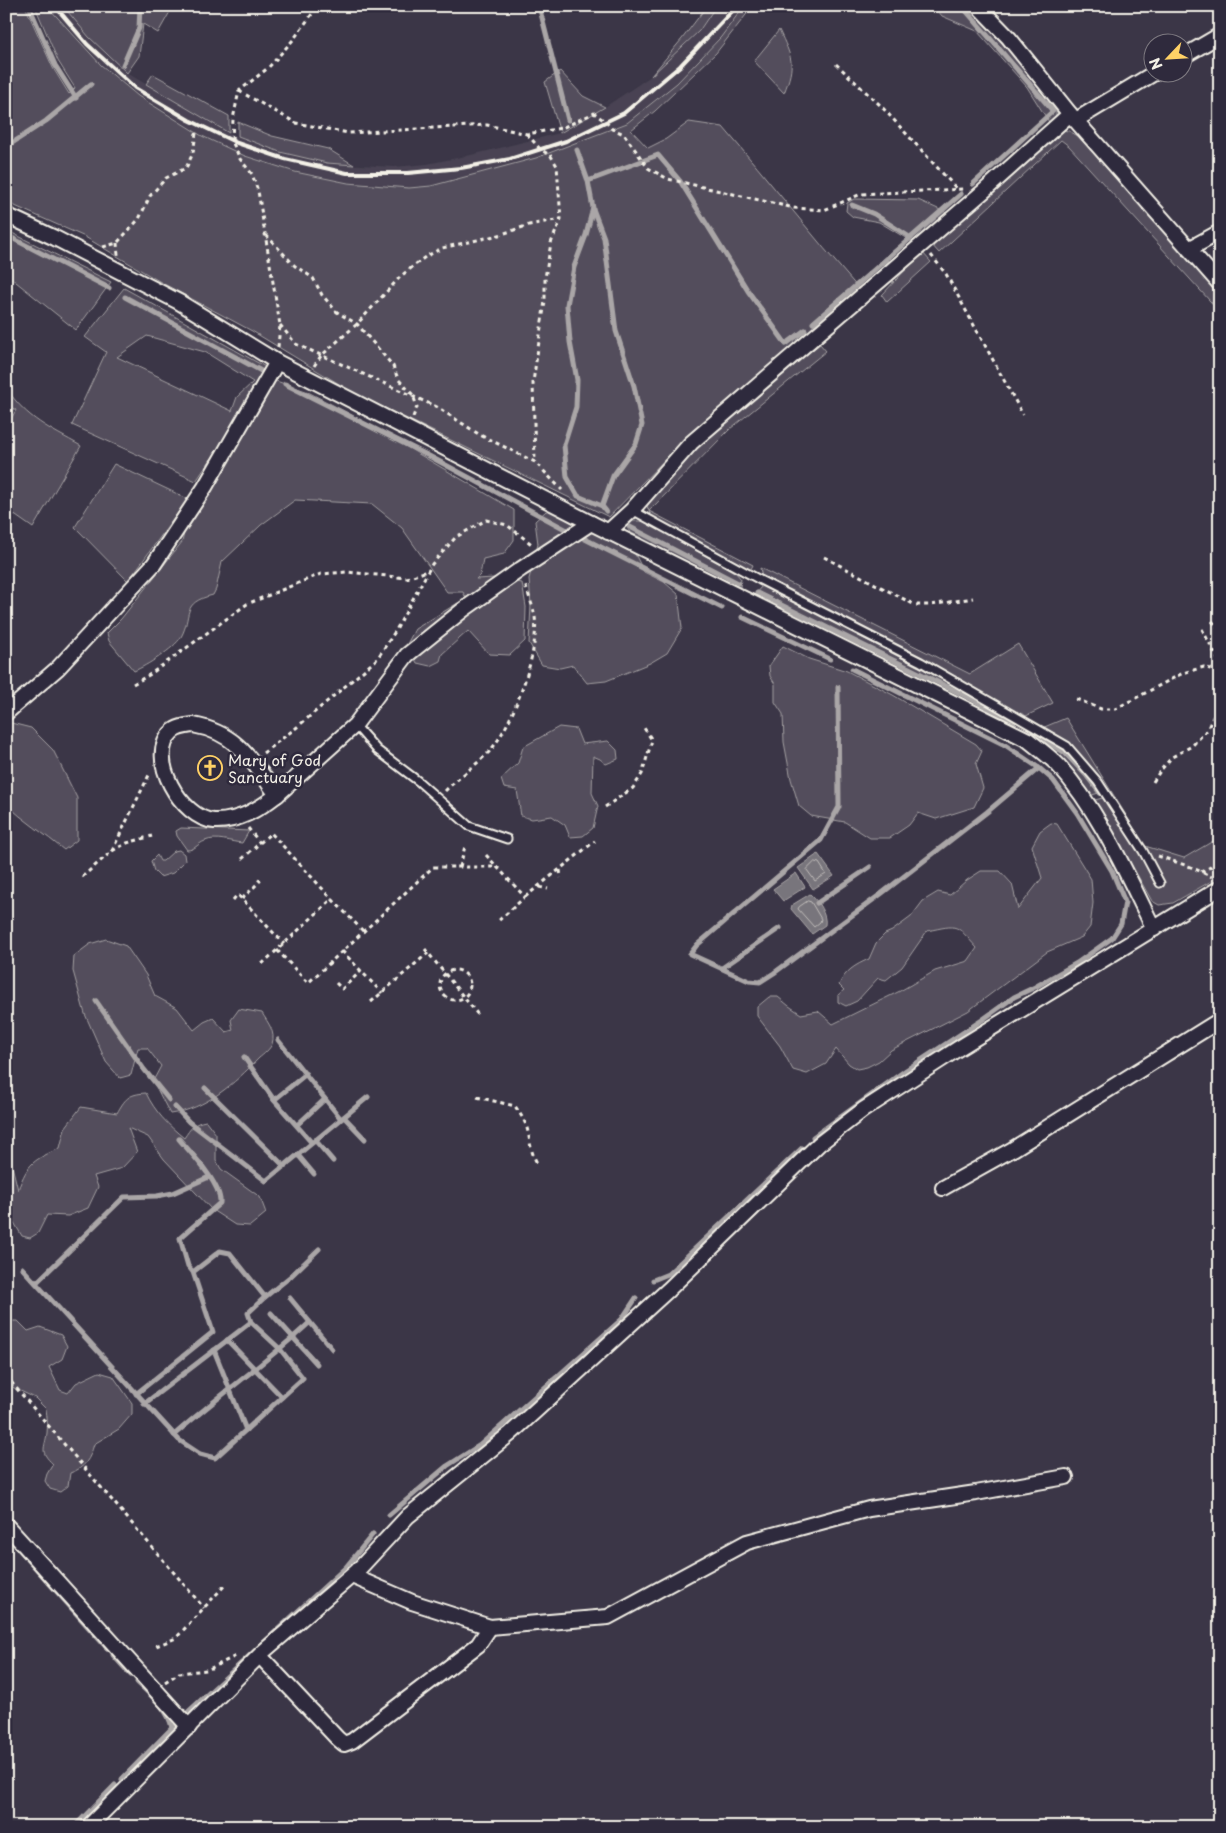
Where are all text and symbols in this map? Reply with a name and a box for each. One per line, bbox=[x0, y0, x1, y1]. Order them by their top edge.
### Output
north arrow bbox=[1144, 32, 1194, 82]
text: N bbox=[1144, 54, 1168, 73]
place label: Mary of God Sanctuary bbox=[228, 748, 321, 788]
church icon: Mary of God Sanctuary bbox=[197, 755, 223, 781]

